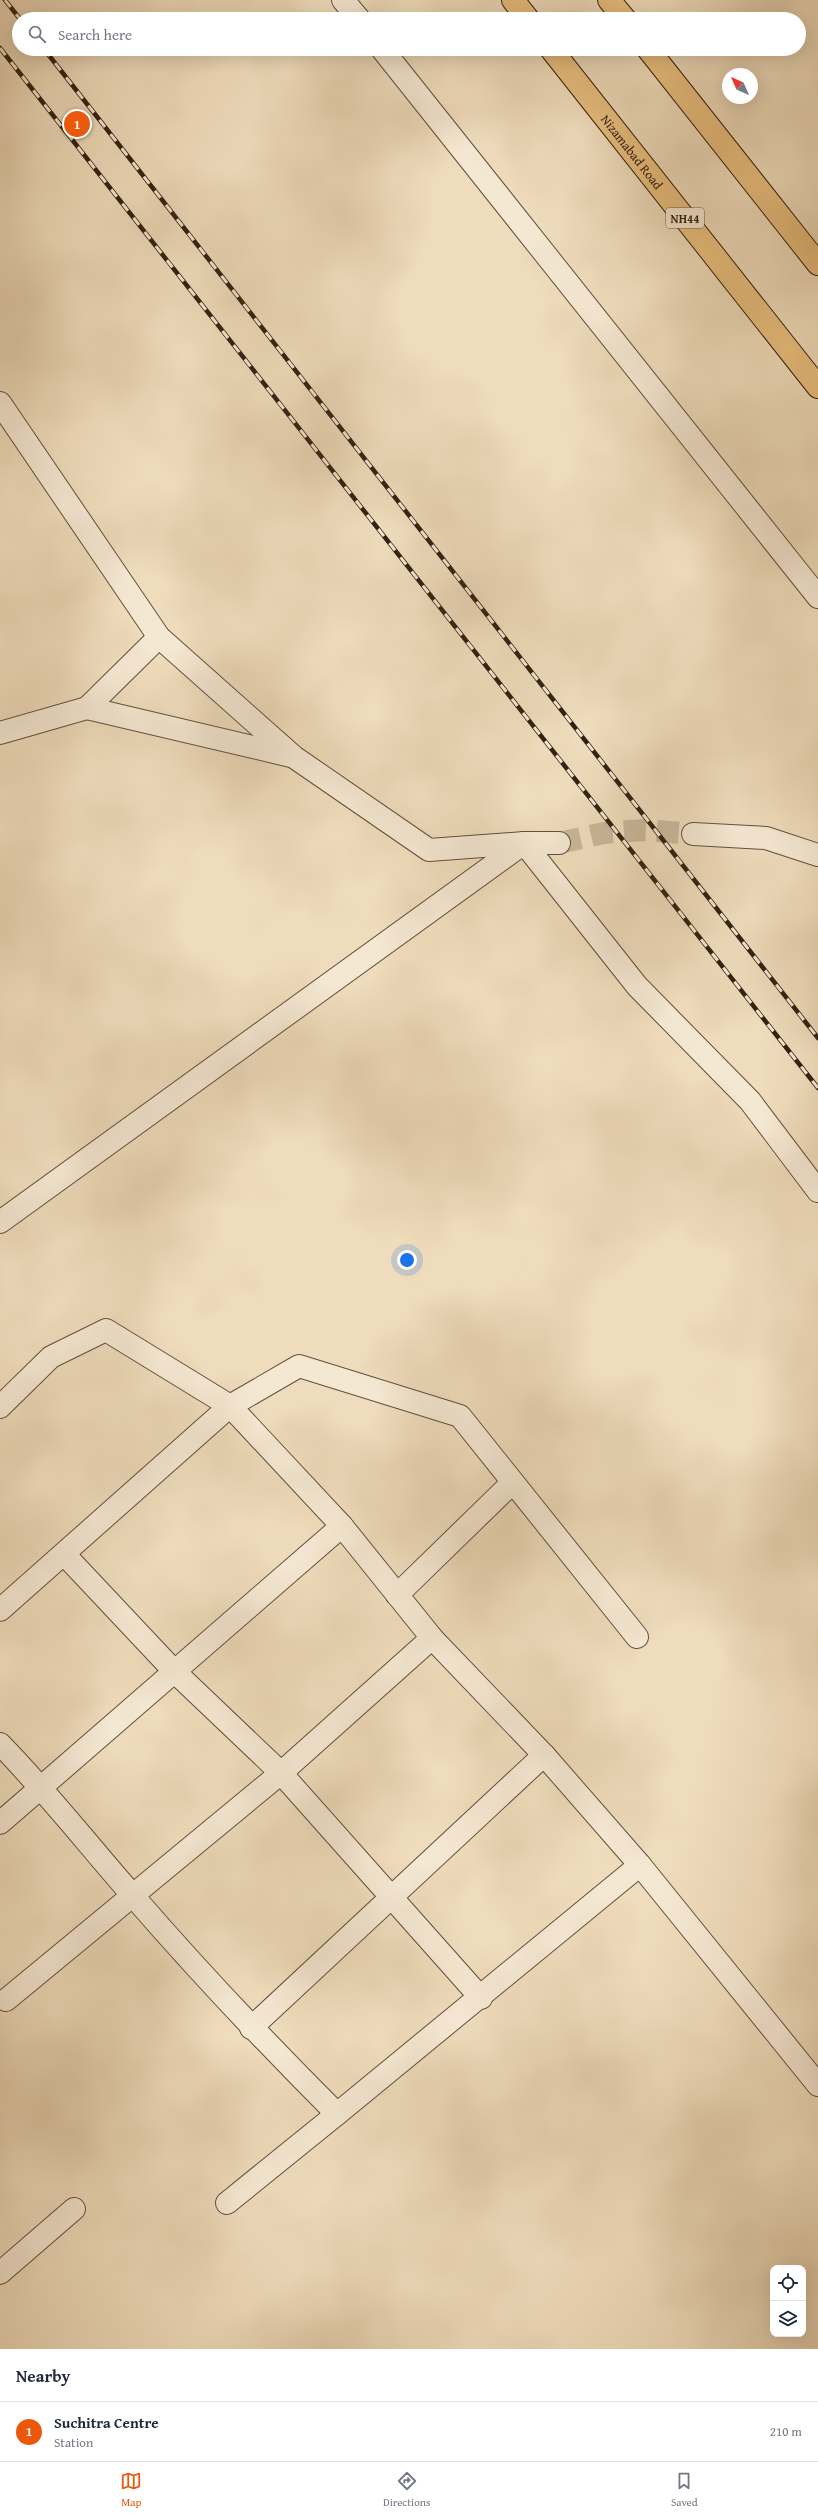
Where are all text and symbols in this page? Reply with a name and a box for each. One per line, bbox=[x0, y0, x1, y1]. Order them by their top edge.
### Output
search box bbox=[12, 12, 806, 56]
icon: search bbox=[26, 23, 48, 45]
text: Search here bbox=[58, 24, 132, 45]
north arrow bbox=[722, 68, 758, 104]
pin: 1 bbox=[64, 109, 90, 139]
street label: Nizamabad Road bbox=[597, 110, 668, 193]
road number: NH44 bbox=[666, 208, 704, 228]
your location bbox=[397, 1250, 417, 1270]
map controls bbox=[770, 2265, 806, 2337]
button: locate bbox=[770, 2265, 806, 2301]
button: layers bbox=[770, 2301, 806, 2337]
text: Nearby bbox=[16, 2363, 70, 2388]
text: Suchitra Centre bbox=[54, 2412, 159, 2433]
text: 1 bbox=[26, 2422, 32, 2441]
text: 210 m bbox=[770, 2422, 802, 2441]
text: Station bbox=[54, 2433, 93, 2452]
tab: Map bbox=[120, 2470, 142, 2510]
tab: Directions bbox=[383, 2470, 430, 2510]
tab: Saved bbox=[671, 2470, 698, 2510]

